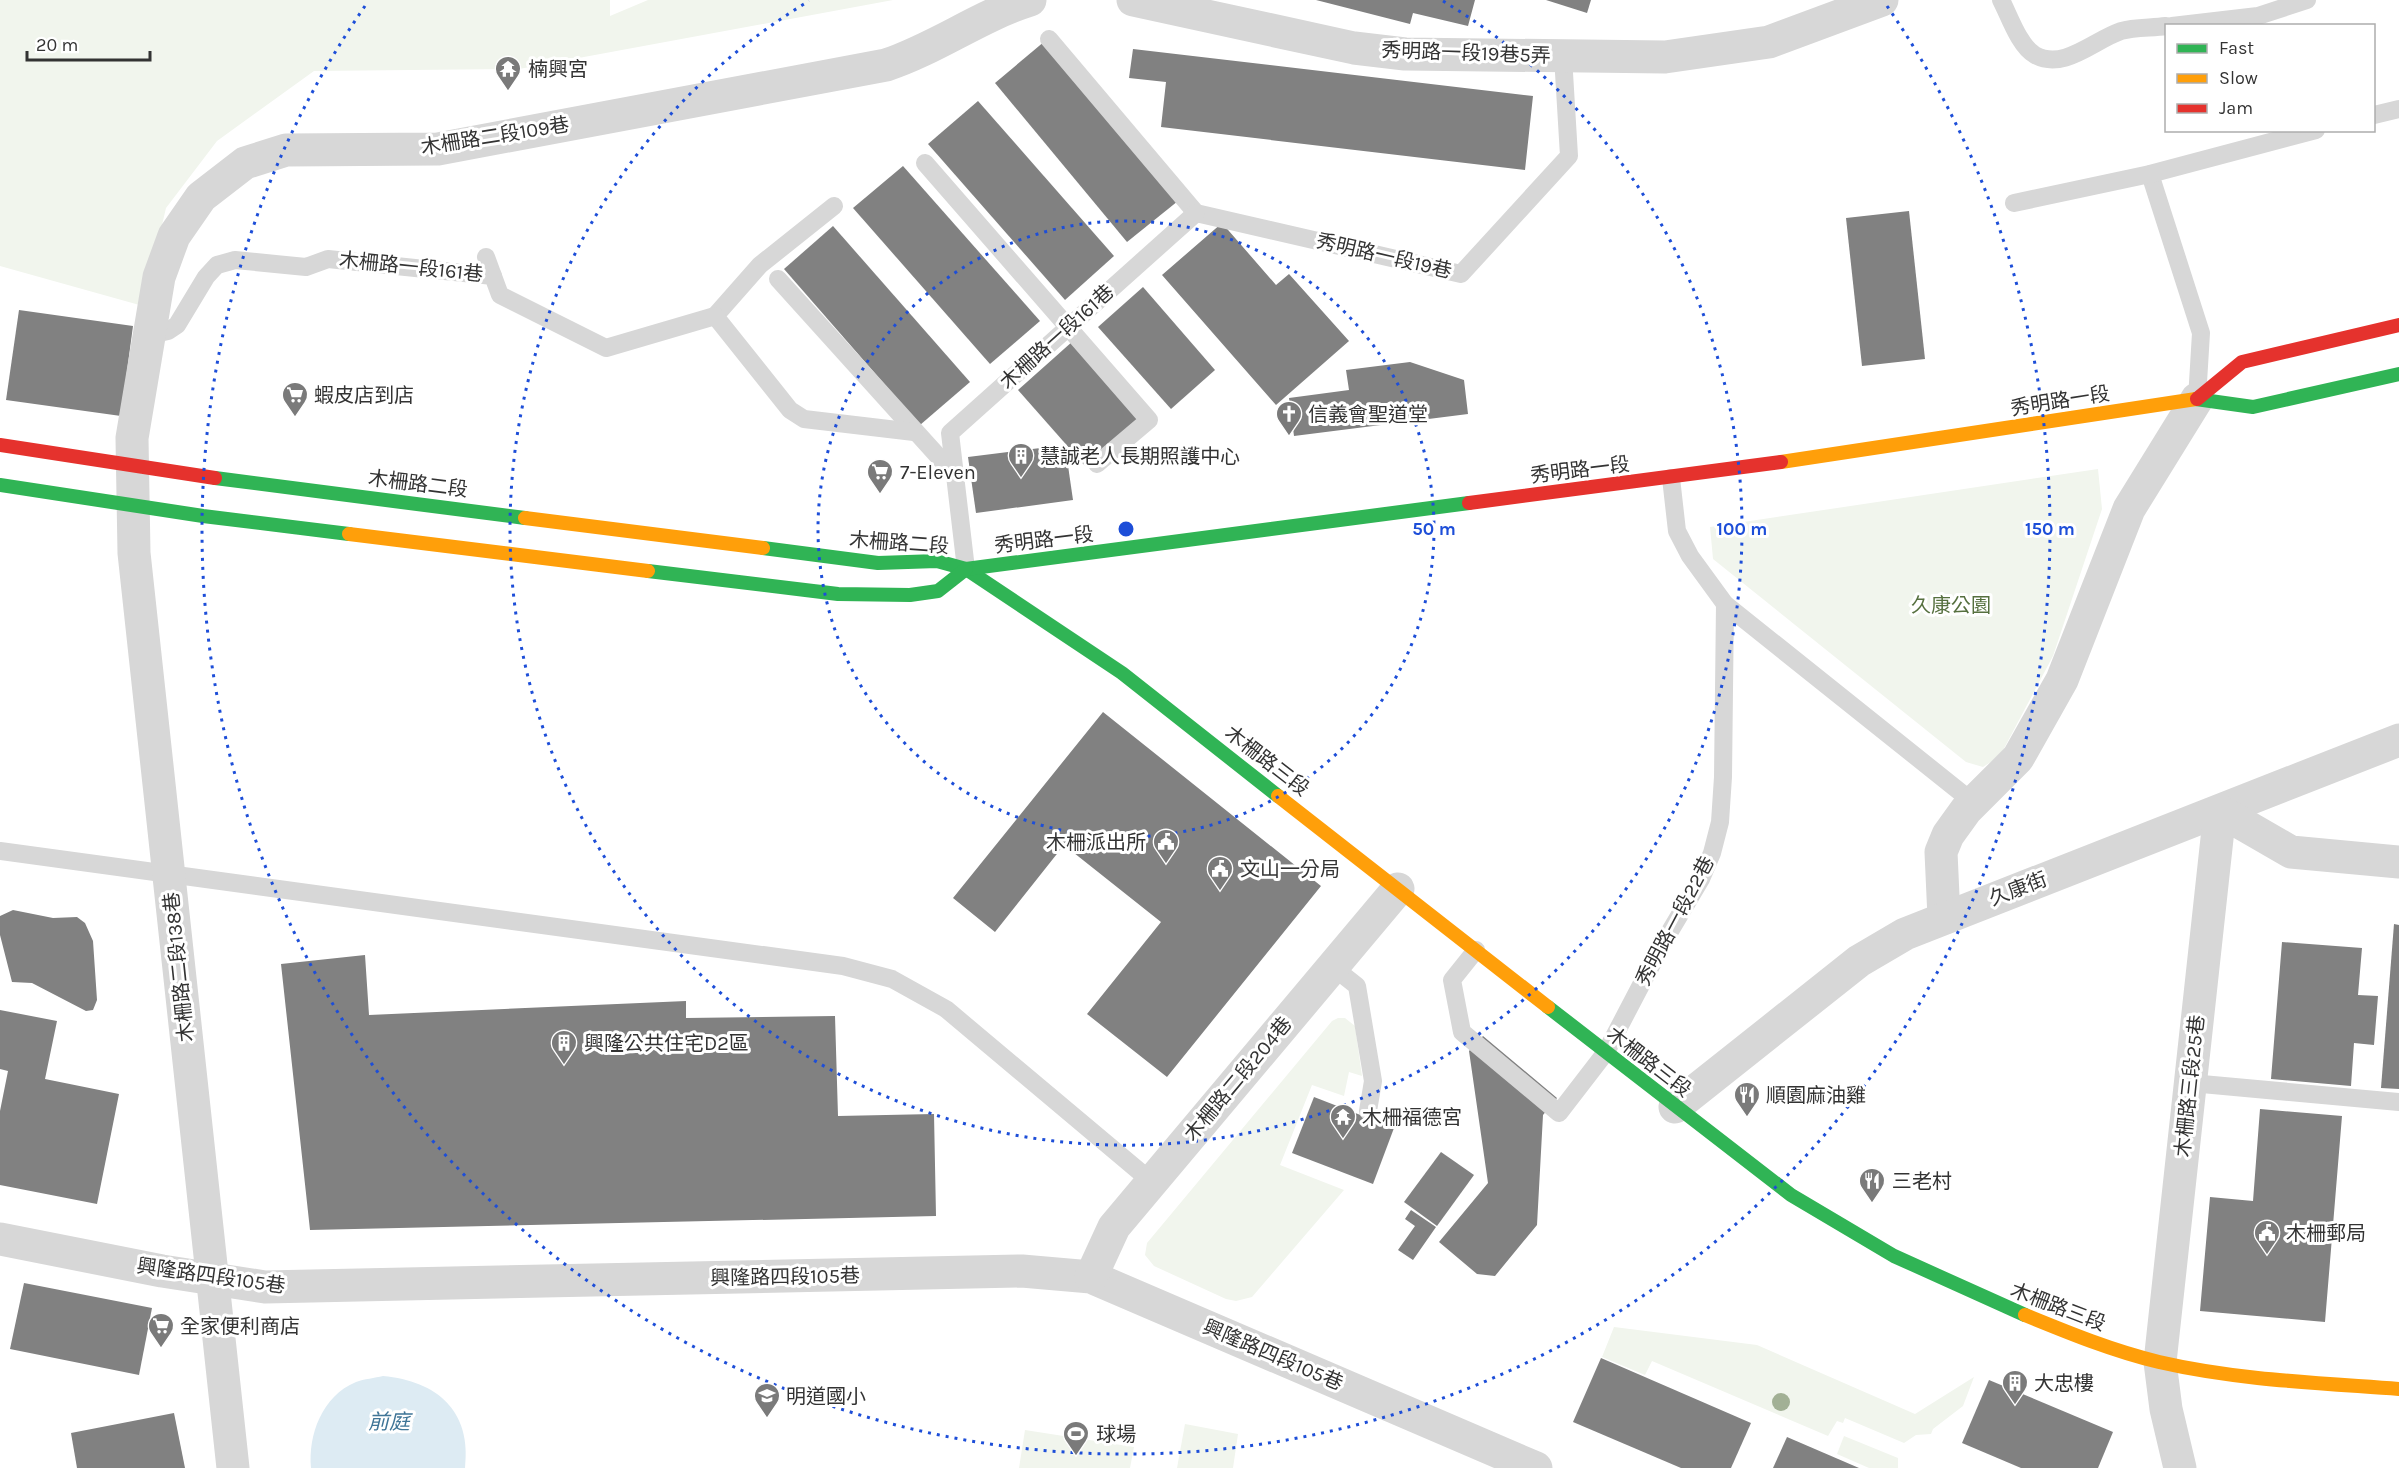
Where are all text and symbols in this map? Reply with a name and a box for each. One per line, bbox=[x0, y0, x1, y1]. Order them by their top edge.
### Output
scale bar bbox=[27, 24, 150, 62]
legend bbox=[2165, 24, 2375, 132]
text: 20 m bbox=[36, 34, 78, 56]
text: Fast bbox=[2219, 37, 2254, 59]
street label: 秀明路一段19巷5弄 bbox=[1381, 39, 1551, 67]
temple icon: 楠興宮 bbox=[493, 54, 523, 92]
place label: 楠興宮 bbox=[528, 58, 588, 81]
text: Slow bbox=[2219, 67, 2258, 89]
text: Jam bbox=[2219, 97, 2253, 119]
street label: 木柵路二段109巷 bbox=[419, 113, 571, 159]
street label: 秀明路一段19巷 bbox=[1314, 229, 1454, 283]
street label: 木柵路一段161巷 bbox=[338, 248, 484, 286]
street label: 木柵路一段161巷 bbox=[996, 280, 1118, 394]
supermarket icon: 蝦皮店到店 bbox=[280, 380, 310, 418]
street label: 秀明路一段 bbox=[2009, 382, 2111, 420]
place label: 蝦皮店到店 bbox=[314, 384, 414, 407]
church icon: 信義會聖道堂 bbox=[1274, 399, 1304, 437]
place label: 信義會聖道堂 bbox=[1308, 403, 1428, 426]
building icon: 慧誠老人長期照護中心 bbox=[1006, 441, 1036, 479]
place label: 慧誠老人長期照護中心 bbox=[1040, 445, 1240, 468]
street label: 秀明路一段 bbox=[1529, 452, 1631, 488]
supermarket icon: 7-Eleven bbox=[865, 457, 895, 495]
place label: 7-Eleven bbox=[900, 461, 976, 484]
street label: 木柵路二段 bbox=[367, 466, 469, 502]
text: 50 m bbox=[1412, 518, 1456, 540]
text: 100 m bbox=[1717, 518, 1767, 540]
text: 150 m bbox=[2025, 518, 2075, 540]
centre of rings bbox=[1116, 519, 1136, 539]
street label: 秀明路一段 bbox=[993, 522, 1095, 558]
street label: 木柵路二段 bbox=[848, 528, 950, 558]
park label: 久康公園 bbox=[1911, 594, 1991, 617]
street label: 木柵路三段 bbox=[1221, 721, 1313, 801]
public building icon: 木柵派出所 bbox=[1151, 827, 1181, 865]
place label: 木柵派出所 bbox=[1046, 831, 1146, 854]
street label: 秀明路一段22巷 bbox=[1631, 852, 1719, 990]
public building icon: 文山一分局 bbox=[1205, 854, 1235, 892]
place label: 文山一分局 bbox=[1240, 858, 1340, 881]
street label: 久康街 bbox=[1986, 868, 2050, 910]
street label: 木柵路二段138巷 bbox=[160, 891, 198, 1043]
street label: 木柵路二段204巷 bbox=[1179, 1012, 1297, 1146]
street label: 木柵路三段25巷 bbox=[2171, 1014, 2209, 1158]
street label: 木柵路三段 bbox=[1603, 1022, 1695, 1102]
building icon: 興隆公共住宅D2區 bbox=[549, 1028, 579, 1066]
place label: 興隆公共住宅D2區 bbox=[584, 1032, 749, 1055]
restaurant icon: 順園麻油雞 bbox=[1732, 1080, 1762, 1118]
place label: 順園麻油雞 bbox=[1766, 1084, 1866, 1107]
temple icon: 木柵福德宮 bbox=[1328, 1102, 1358, 1140]
place label: 木柵福德宮 bbox=[1362, 1106, 1462, 1129]
restaurant icon: 三老村 bbox=[1857, 1166, 1887, 1204]
place label: 三老村 bbox=[1892, 1170, 1952, 1193]
public building icon: 木柵郵局 bbox=[2252, 1218, 2282, 1256]
place label: 木柵郵局 bbox=[2286, 1222, 2366, 1245]
street label: 興隆路四段105巷 bbox=[135, 1254, 287, 1298]
street label: 興隆路四段105巷 bbox=[710, 1264, 860, 1290]
street label: 木柵路三段 bbox=[2007, 1278, 2109, 1336]
supermarket icon: 全家便利商店 bbox=[146, 1311, 176, 1349]
place label: 全家便利商店 bbox=[180, 1315, 300, 1338]
street label: 興隆路四段105巷 bbox=[1200, 1315, 1346, 1395]
building icon: 大忠樓 bbox=[2000, 1368, 2030, 1406]
place label: 大忠樓 bbox=[2034, 1372, 2094, 1395]
school or university icon: 明道國小 bbox=[752, 1381, 782, 1419]
place label: 明道國小 bbox=[786, 1385, 866, 1408]
water label: 前庭 bbox=[368, 1410, 413, 1434]
sports icon: 球場 bbox=[1061, 1419, 1091, 1457]
place label: 球場 bbox=[1096, 1423, 1136, 1446]

